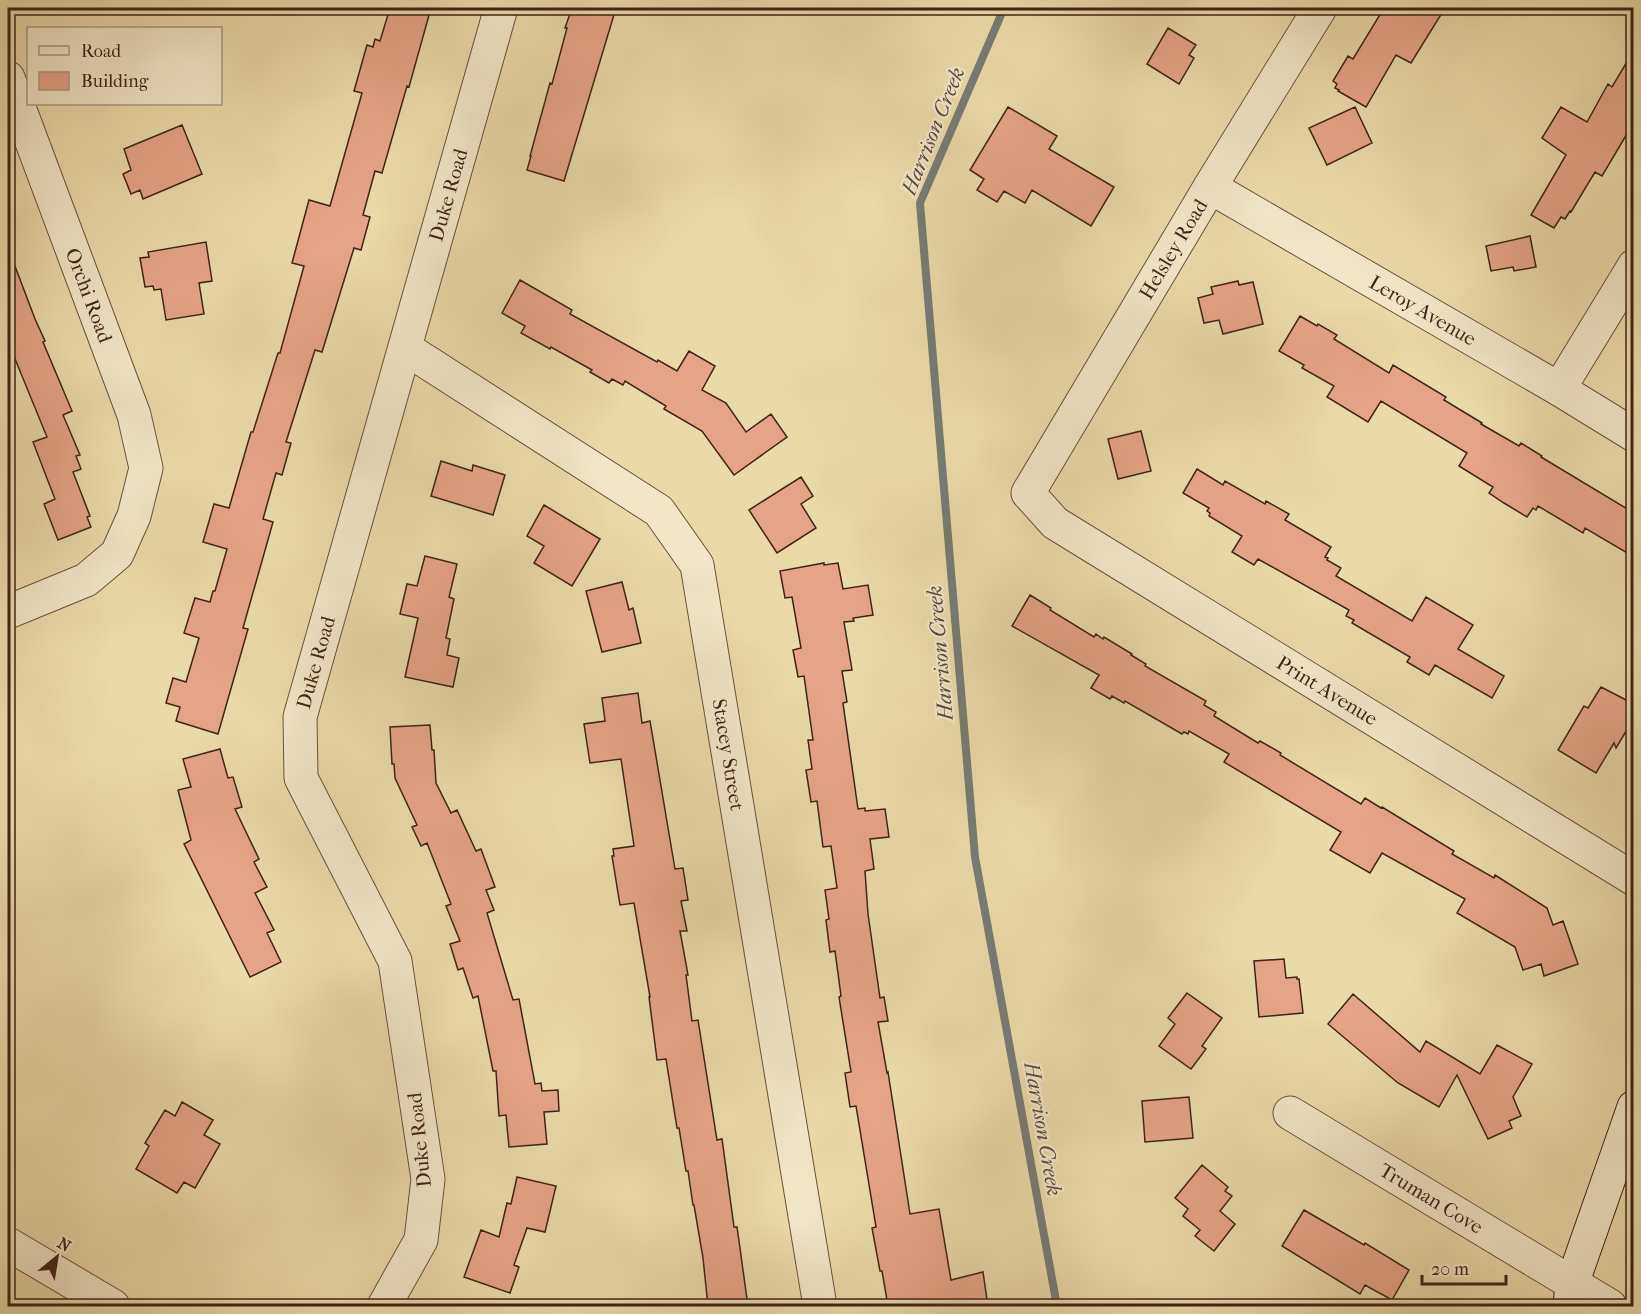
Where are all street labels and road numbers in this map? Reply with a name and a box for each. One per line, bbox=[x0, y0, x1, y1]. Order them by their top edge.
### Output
street label: Duke Road bbox=[424, 145, 473, 244]
street label: Helsley Road bbox=[1135, 194, 1213, 303]
street label: Orchi Road bbox=[61, 245, 117, 347]
street label: Leroy Avenue bbox=[1365, 271, 1480, 351]
street label: Duke Road bbox=[292, 613, 340, 712]
street label: Print Avenue bbox=[1272, 651, 1382, 730]
street label: Stacey Street bbox=[707, 697, 749, 812]
street label: Duke Road bbox=[403, 1090, 436, 1189]
street label: Truman Cove bbox=[1375, 1159, 1487, 1239]

